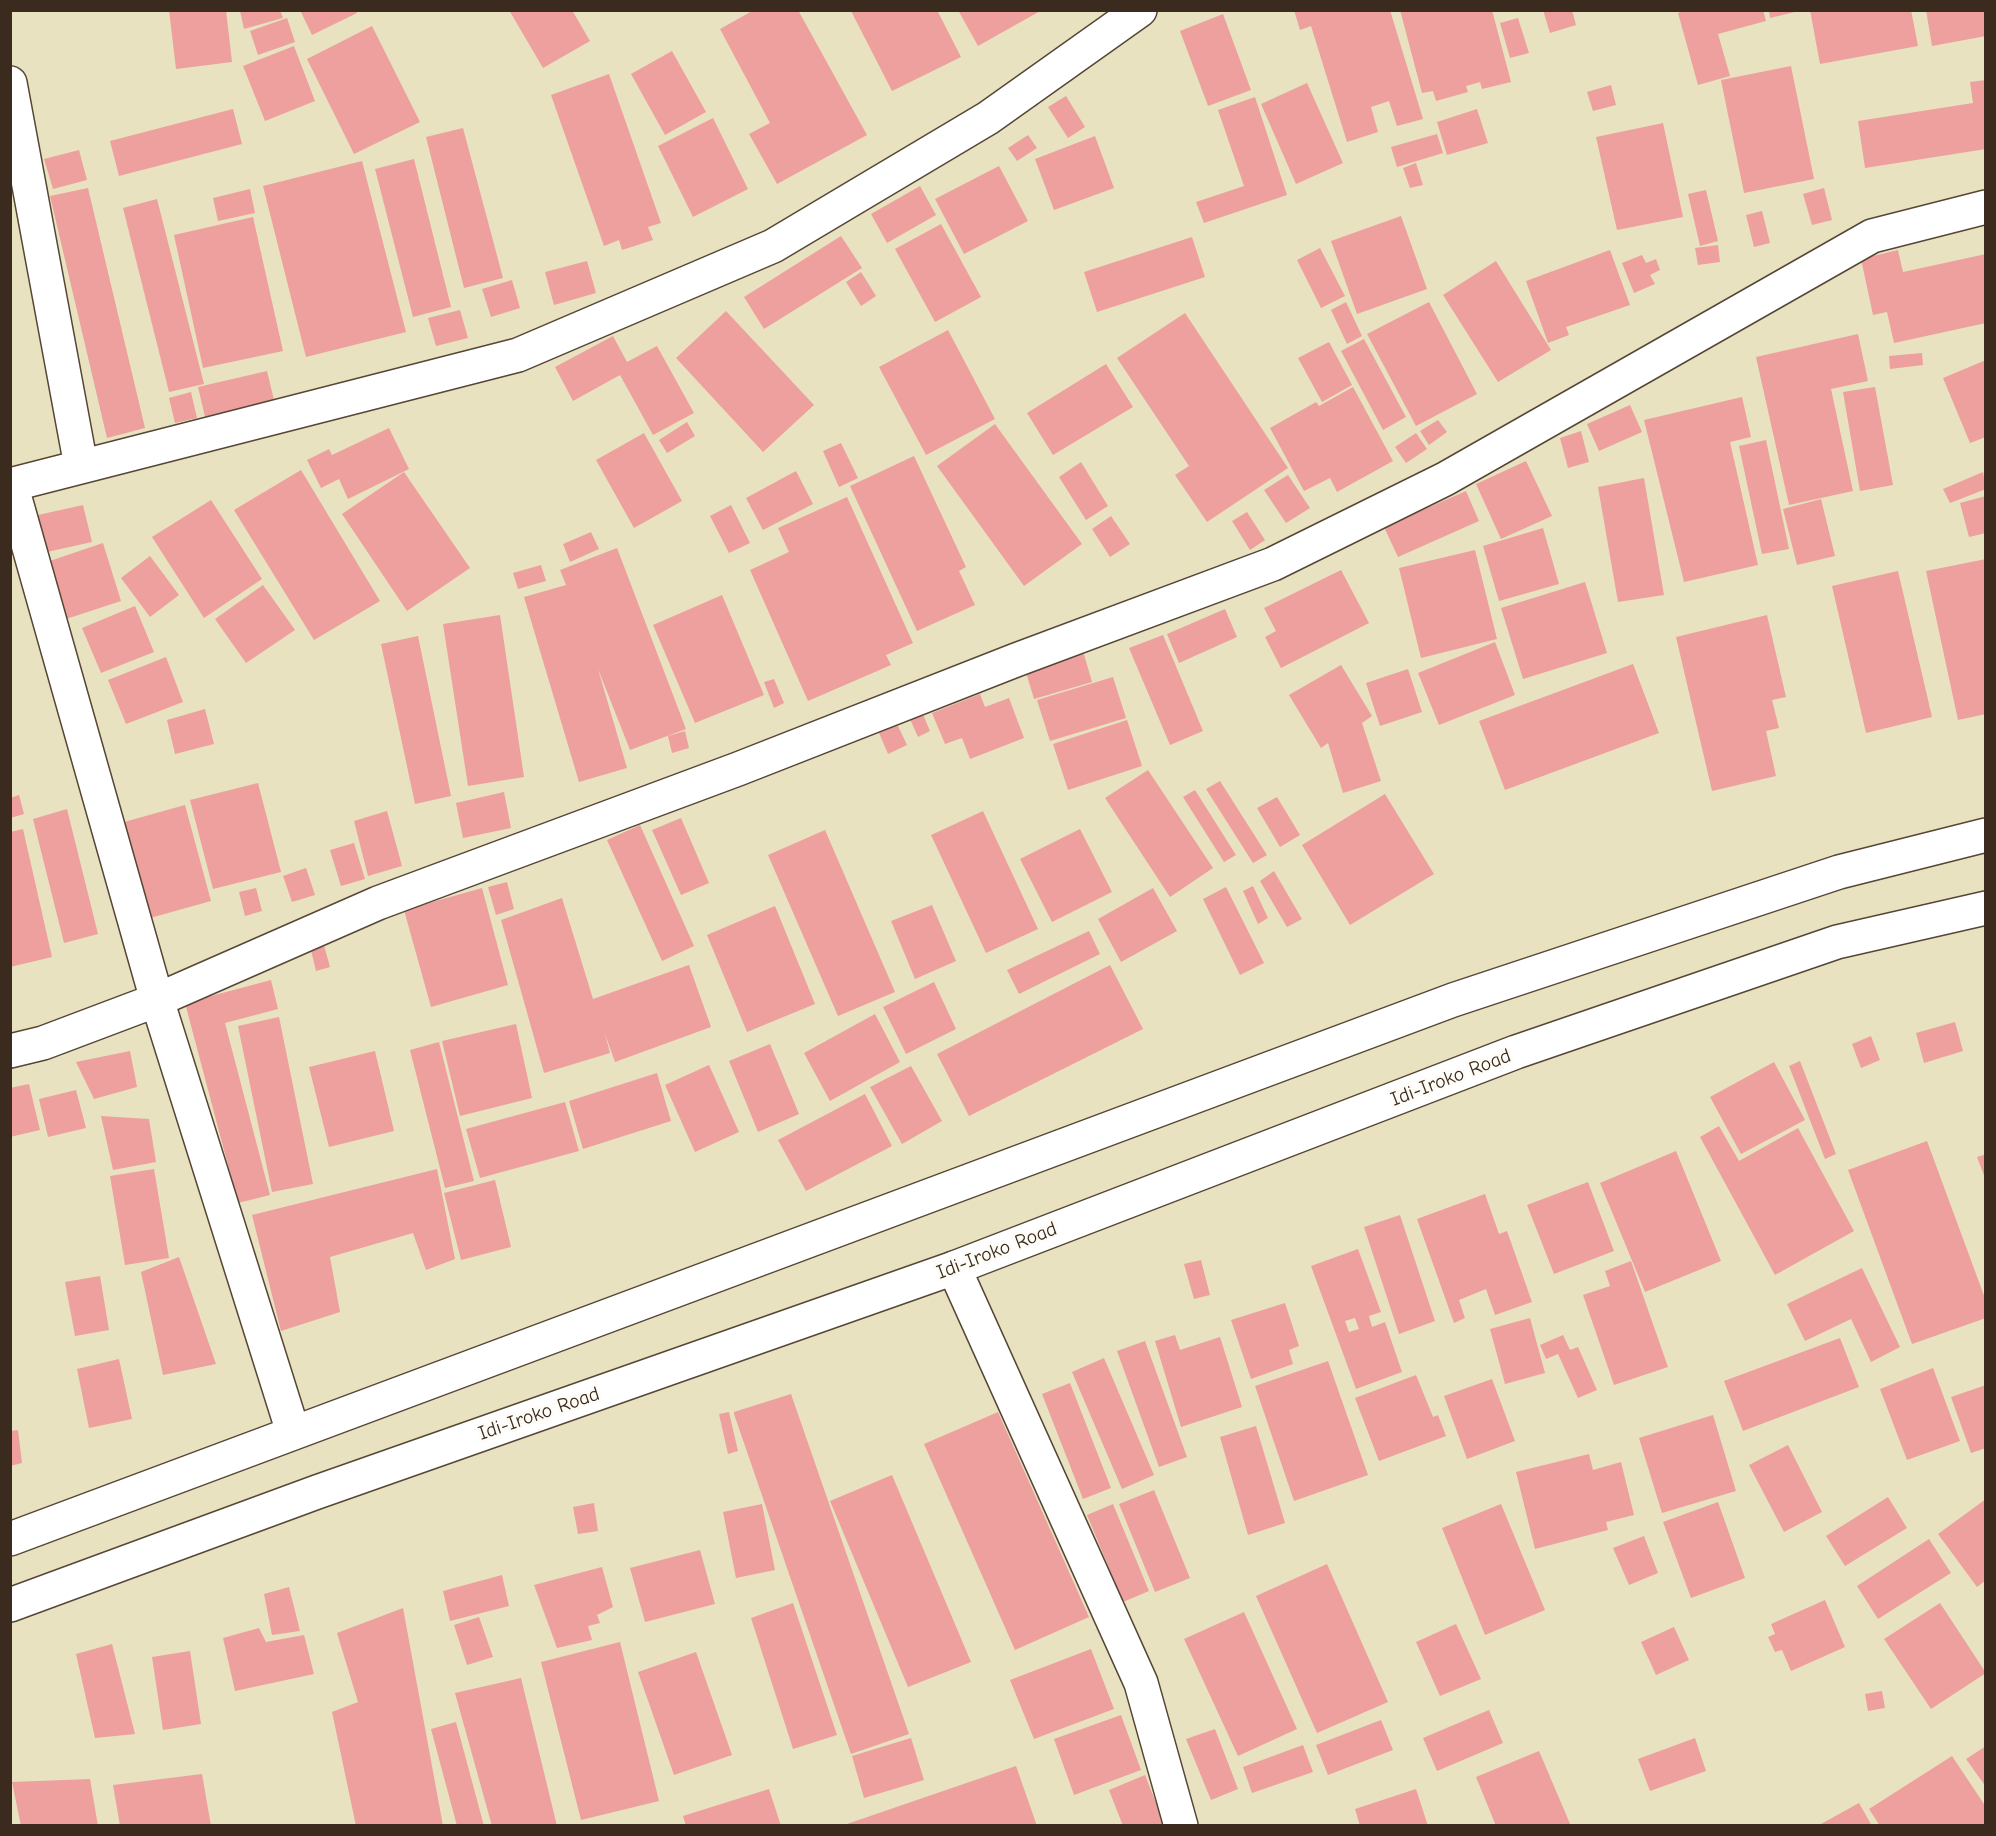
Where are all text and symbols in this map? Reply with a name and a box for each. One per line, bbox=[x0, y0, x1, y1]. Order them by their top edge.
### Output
street label: Idi-Iroko Road bbox=[1388, 1044, 1514, 1112]
street label: Idi-Iroko Road bbox=[934, 1217, 1060, 1285]
street label: Idi-Iroko Road bbox=[475, 1382, 603, 1446]

